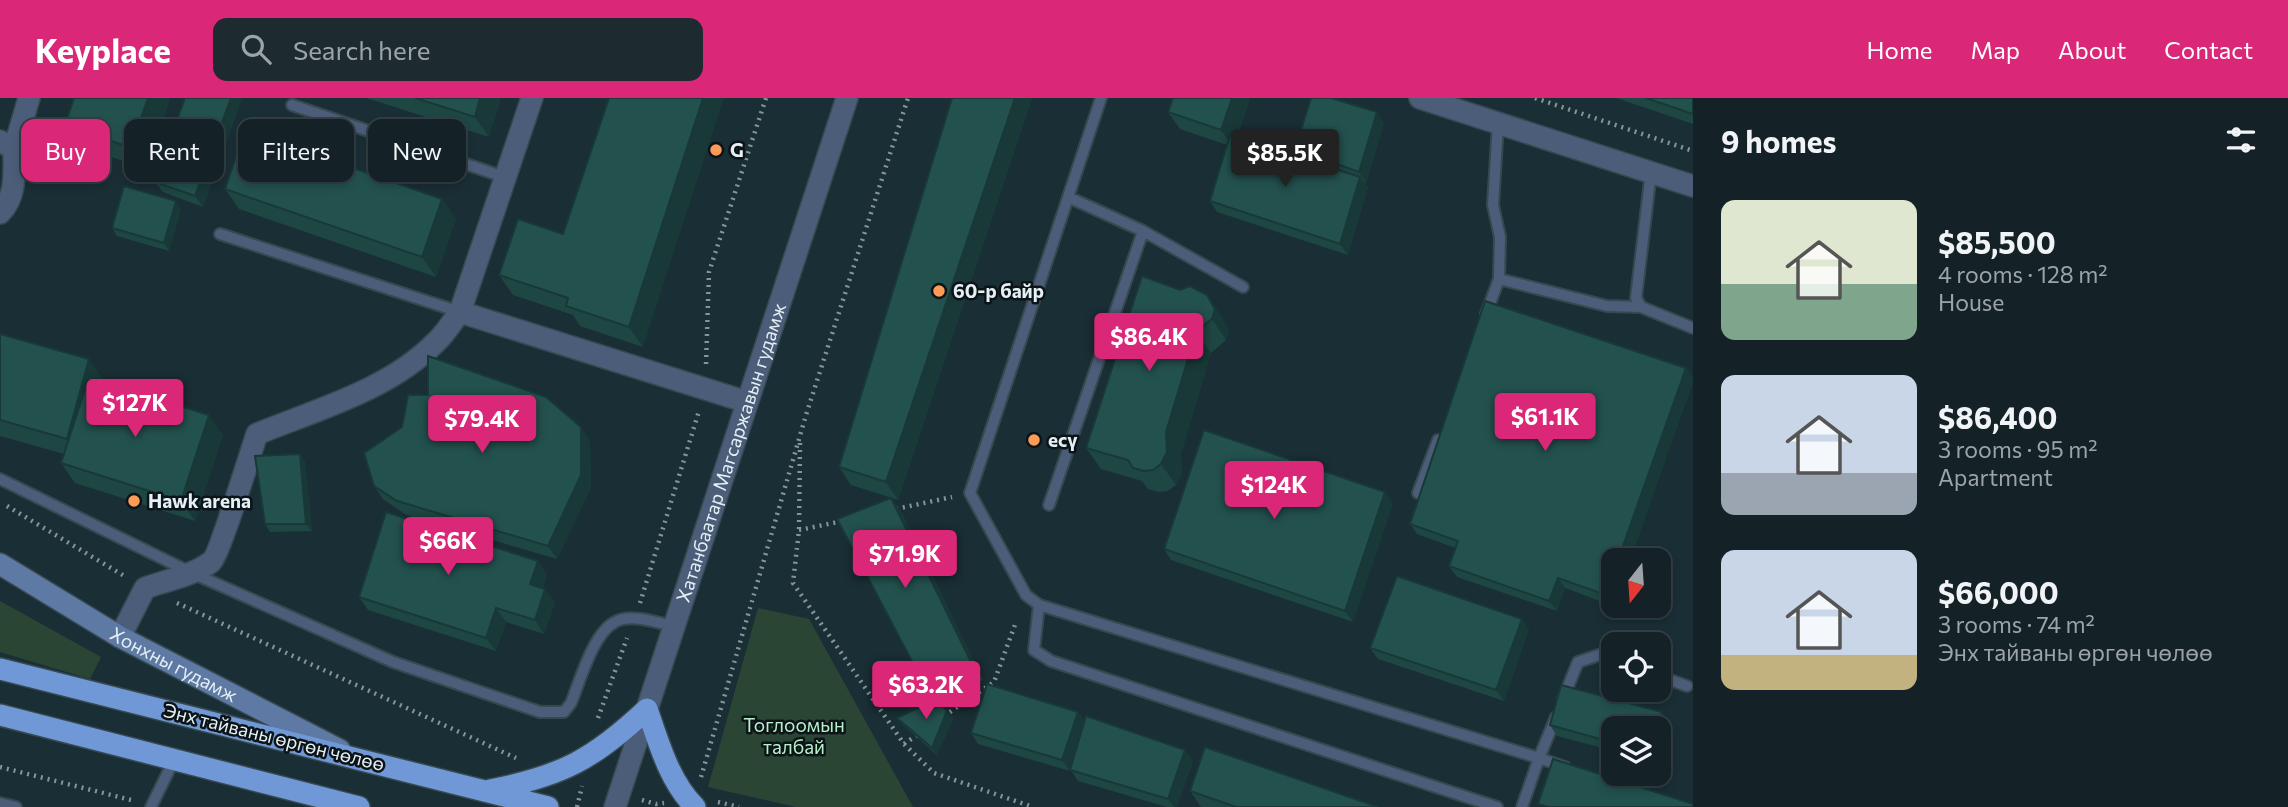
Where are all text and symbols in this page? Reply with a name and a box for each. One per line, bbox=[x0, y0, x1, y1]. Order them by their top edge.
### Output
search box bbox=[213, 18, 703, 81]
text: Keyplace bbox=[35, 29, 171, 70]
icon: search bbox=[237, 30, 275, 68]
text: Search here bbox=[293, 34, 430, 65]
text: Home bbox=[1867, 35, 1933, 64]
text: Map bbox=[1971, 35, 2020, 64]
text: About bbox=[2058, 35, 2126, 64]
text: Contact bbox=[2164, 35, 2253, 64]
chip: Buy bbox=[21, 119, 110, 182]
chip: Rent bbox=[124, 119, 224, 182]
chip: Filters bbox=[238, 119, 354, 182]
chip: New bbox=[368, 119, 466, 182]
icon: filters bbox=[2222, 121, 2260, 159]
text: 9 homes bbox=[1721, 122, 1836, 159]
pin: $85.5K bbox=[1228, 130, 1342, 189]
place label: G bbox=[730, 138, 744, 161]
text: $85.5K bbox=[1247, 138, 1323, 166]
marker: G bbox=[708, 142, 724, 158]
text: $85,500 bbox=[1938, 223, 2056, 260]
icon: home bbox=[1777, 228, 1861, 312]
text: 4 rooms · 128 m² bbox=[1938, 260, 2107, 288]
place label: 60-р байр bbox=[953, 279, 1044, 302]
marker: 60-р байр bbox=[931, 283, 947, 299]
text: House bbox=[1938, 288, 2004, 316]
street label: Хатанбаатар Магсаржавын гудамж bbox=[671, 300, 790, 605]
pin: $86.4K bbox=[1092, 314, 1206, 373]
text: $86.4K bbox=[1110, 322, 1188, 350]
pin: $127K bbox=[86, 380, 184, 439]
text: $127K bbox=[102, 388, 168, 416]
pin: $61.1K bbox=[1488, 394, 1602, 453]
pin: $79.4K bbox=[425, 396, 539, 455]
text: $86,400 bbox=[1938, 398, 2057, 435]
text: $61.1K bbox=[1511, 402, 1579, 430]
icon: home bbox=[1777, 403, 1861, 487]
text: $79.4K bbox=[444, 404, 520, 432]
place label: есү bbox=[1048, 428, 1078, 451]
marker: есү bbox=[1026, 432, 1042, 448]
text: 3 rooms · 95 m² bbox=[1938, 435, 2097, 463]
pin: $124K bbox=[1225, 462, 1323, 521]
text: Apartment bbox=[1938, 463, 2053, 491]
text: $124K bbox=[1241, 470, 1307, 498]
place label: Hawk arena bbox=[148, 489, 251, 512]
marker: Hawk arena bbox=[126, 493, 142, 509]
pin: $66K bbox=[407, 518, 489, 577]
text: $66K bbox=[419, 526, 477, 554]
pin: $71.9K bbox=[848, 531, 962, 590]
text: $71.9K bbox=[869, 539, 941, 567]
north arrow bbox=[1601, 548, 1671, 618]
map controls bbox=[1601, 548, 1671, 786]
text: $66,000 bbox=[1938, 573, 2059, 610]
icon: home bbox=[1777, 578, 1861, 662]
text: 3 rooms · 74 m² bbox=[1938, 610, 2095, 638]
street label: Хонхны гудамж bbox=[106, 622, 242, 706]
button: locate bbox=[1601, 632, 1671, 702]
text: Энх тайваны өргөн чөлөө bbox=[1938, 638, 2213, 666]
pin: $63.2K bbox=[869, 662, 983, 721]
text: $63.2K bbox=[888, 670, 964, 698]
street label: Энх тайваны өргөн чөлөө bbox=[161, 698, 387, 775]
park label: Тоглоомын талбай bbox=[743, 713, 845, 758]
button: layers bbox=[1601, 716, 1671, 786]

